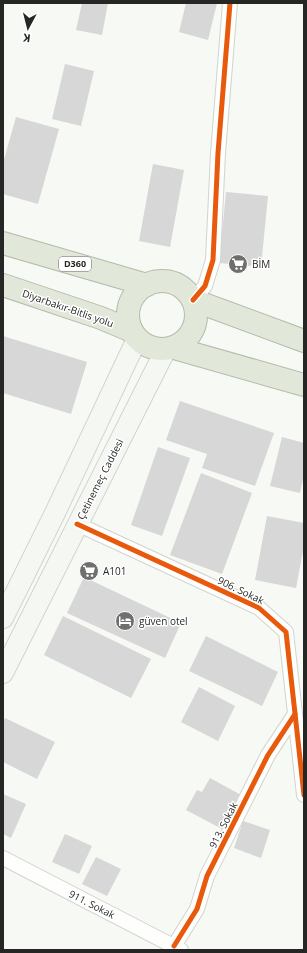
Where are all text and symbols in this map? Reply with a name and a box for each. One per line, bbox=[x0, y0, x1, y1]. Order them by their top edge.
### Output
north arrow bbox=[8, 8, 48, 48]
text: K bbox=[21, 30, 31, 46]
supermarket icon: BİM bbox=[227, 253, 249, 275]
road number: D360 bbox=[59, 257, 91, 271]
place label: BİM bbox=[252, 257, 270, 271]
street label: Diyarbakır-Bitlis yolu bbox=[20, 286, 116, 330]
street label: Çetinemeç Caddesi bbox=[74, 436, 126, 522]
supermarket icon: A101 bbox=[78, 560, 100, 582]
place label: A101 bbox=[103, 564, 126, 578]
street label: 906. Sokak bbox=[215, 573, 267, 608]
hotel icon: güven otel bbox=[114, 610, 136, 632]
place label: güven otel bbox=[139, 614, 188, 628]
street label: 913. Sokak bbox=[205, 799, 241, 850]
street label: 911. Sokak bbox=[67, 886, 118, 922]

